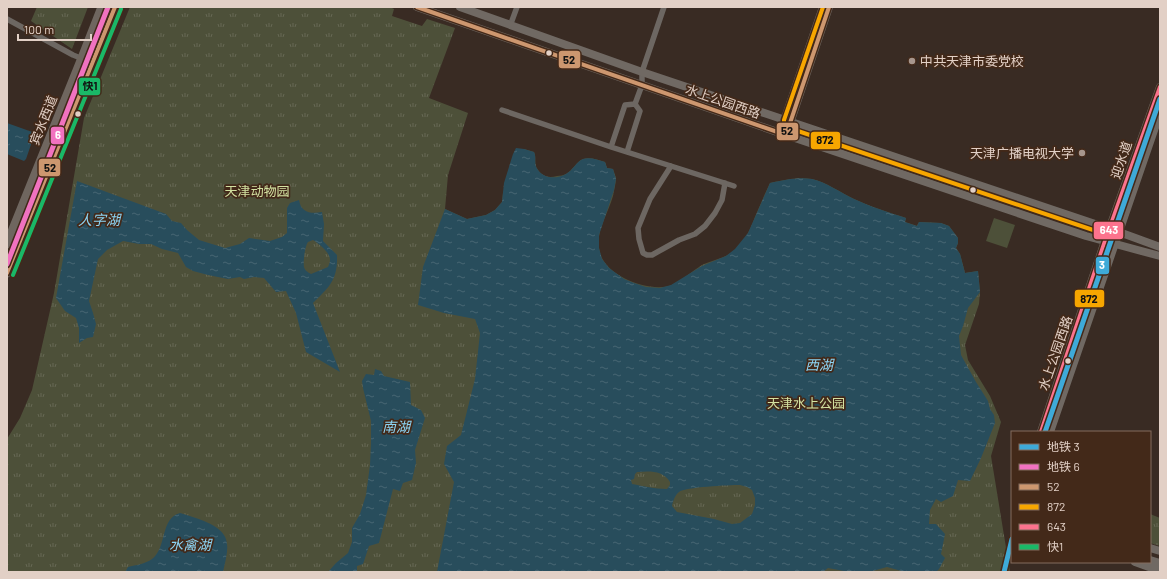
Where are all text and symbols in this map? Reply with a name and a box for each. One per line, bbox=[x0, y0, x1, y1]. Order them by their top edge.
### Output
scale bar bbox=[18, 16, 91, 42]
text: 100 m bbox=[24, 22, 54, 36]
unlabelled marker bbox=[544, 48, 554, 58]
line badge: 52 bbox=[558, 50, 581, 69]
text: 52 bbox=[563, 53, 575, 66]
place label: 中共天津市委党校 bbox=[920, 53, 1024, 69]
marker: 中共天津市委党校 bbox=[907, 56, 917, 66]
line badge: 快1 bbox=[78, 77, 101, 96]
text: 快1 bbox=[83, 79, 98, 92]
street label: 水上公园西路 bbox=[684, 81, 762, 121]
street label: 宾水西道 bbox=[26, 93, 60, 147]
unlabelled marker bbox=[73, 109, 83, 119]
line badge: 52 bbox=[776, 122, 799, 141]
text: 52 bbox=[781, 124, 793, 137]
line badge: 6 bbox=[50, 126, 65, 145]
text: 6 bbox=[55, 128, 61, 141]
line badge: 872 bbox=[810, 131, 841, 150]
text: 872 bbox=[816, 133, 834, 146]
street label: 迎水道 bbox=[1107, 139, 1135, 181]
place label: 天津广播电视大学 bbox=[970, 145, 1074, 161]
marker: 天津广播电视大学 bbox=[1077, 148, 1087, 158]
line badge: 52 bbox=[38, 158, 61, 177]
text: 52 bbox=[44, 161, 56, 174]
park label: 天津动物园 bbox=[224, 183, 290, 199]
unlabelled marker bbox=[968, 185, 978, 195]
water label: 人字湖 bbox=[78, 211, 122, 228]
line badge: 643 bbox=[1093, 221, 1124, 240]
text: 643 bbox=[1100, 223, 1118, 236]
line badge: 3 bbox=[1095, 256, 1110, 275]
text: 3 bbox=[1099, 258, 1105, 271]
line badge: 872 bbox=[1074, 289, 1105, 308]
text: 872 bbox=[1080, 292, 1098, 305]
street label: 水上公园西路 bbox=[1035, 314, 1075, 392]
water label: 西湖 bbox=[805, 356, 835, 373]
unlabelled marker bbox=[1063, 356, 1073, 366]
park label: 天津水上公园 bbox=[767, 395, 845, 411]
water label: 南湖 bbox=[382, 418, 412, 435]
legend bbox=[1011, 431, 1151, 563]
text: 地铁 3 bbox=[1047, 439, 1080, 453]
text: 地铁 6 bbox=[1047, 459, 1080, 473]
text: 52 bbox=[1047, 479, 1060, 493]
text: 872 bbox=[1047, 499, 1065, 513]
text: 643 bbox=[1047, 519, 1066, 533]
water label: 水禽湖 bbox=[169, 536, 213, 553]
text: 快1 bbox=[1047, 539, 1063, 553]

